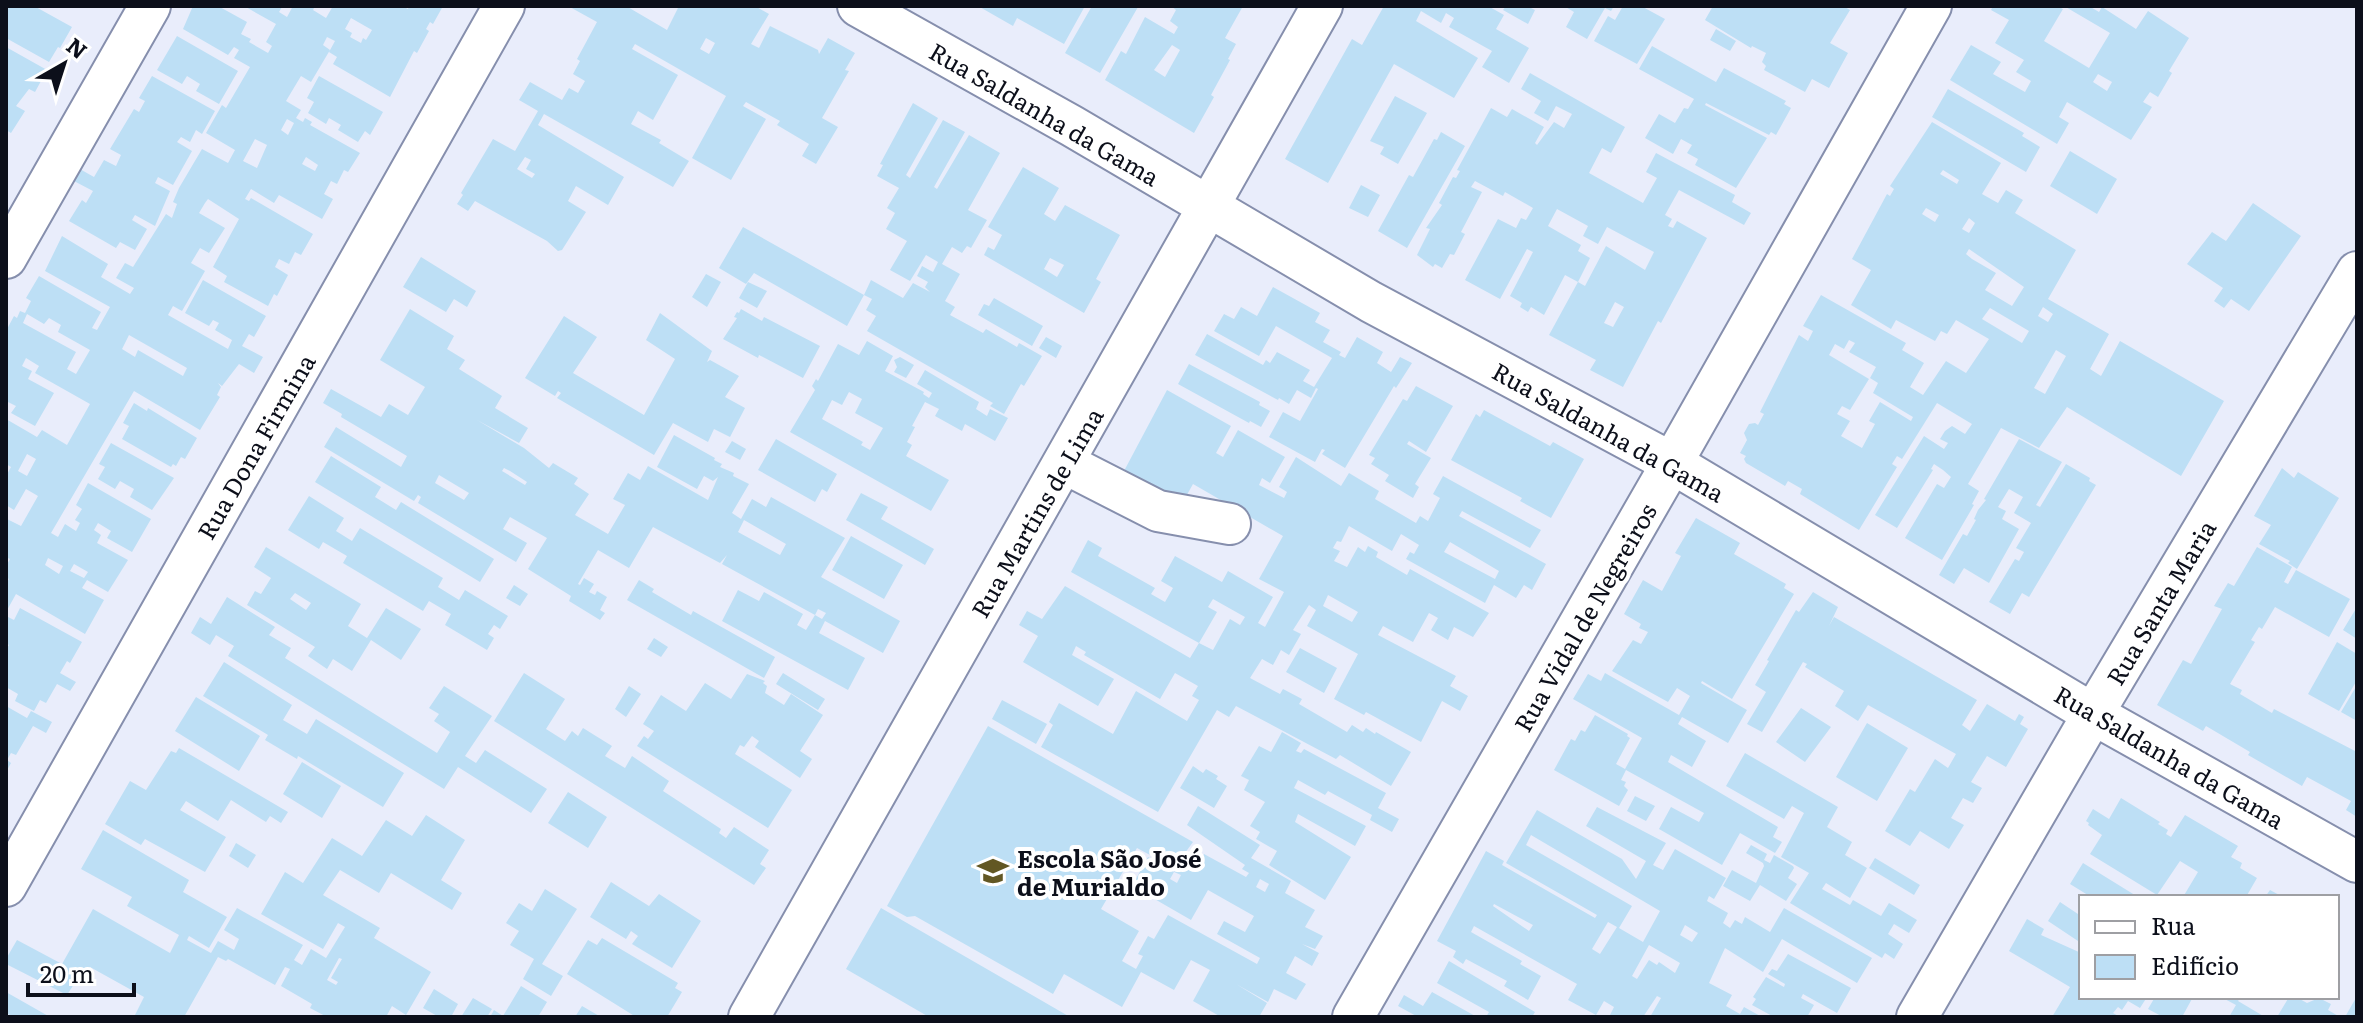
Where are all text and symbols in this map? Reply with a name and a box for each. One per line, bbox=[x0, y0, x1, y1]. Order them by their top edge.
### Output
north arrow bbox=[24, 24, 104, 104]
text: N bbox=[60, 29, 95, 66]
street label: Rua Saldanha da Gama bbox=[923, 33, 1167, 193]
street label: Rua Dona Firmina bbox=[188, 347, 322, 545]
street label: Rua Saldanha da Gama bbox=[1487, 353, 1731, 509]
street label: Rua Martins de Lima bbox=[962, 401, 1110, 623]
street label: Rua Vidal de Negreiros bbox=[1504, 496, 1664, 738]
street label: Rua Santa Maria bbox=[2097, 513, 2223, 691]
street label: Rua Saldanha da Gama bbox=[2048, 676, 2292, 836]
place label: Escola São José de Murialdo bbox=[1017, 840, 1202, 903]
school or university icon: Escola São José de Murialdo bbox=[976, 854, 1010, 888]
legend bbox=[2079, 895, 2339, 999]
text: Rua bbox=[2151, 907, 2196, 942]
scale bar bbox=[28, 947, 134, 997]
text: Edifício bbox=[2151, 947, 2239, 982]
text: 20 m bbox=[40, 955, 94, 990]

